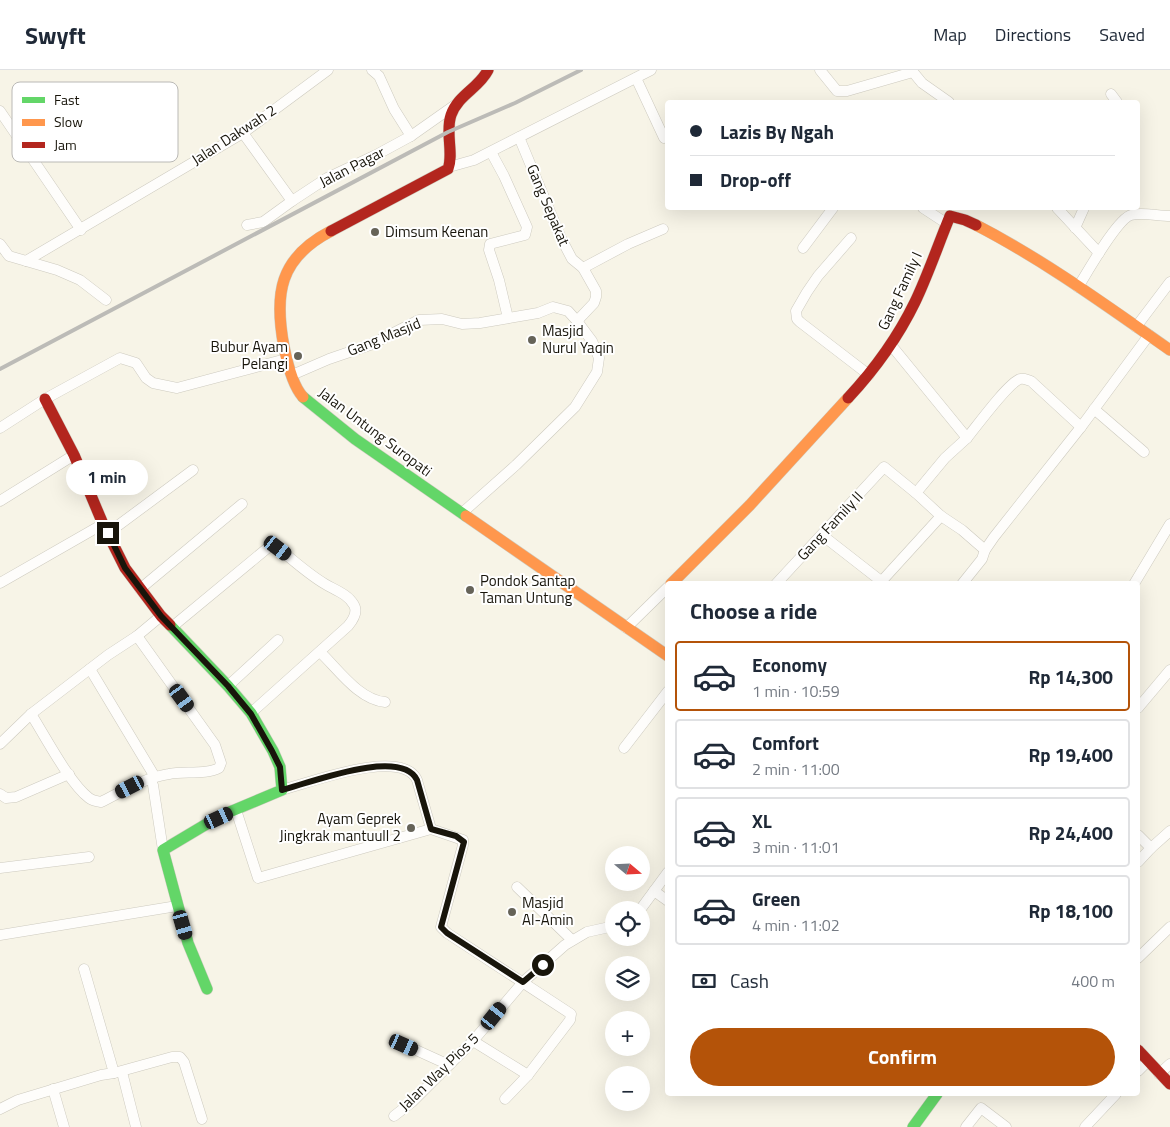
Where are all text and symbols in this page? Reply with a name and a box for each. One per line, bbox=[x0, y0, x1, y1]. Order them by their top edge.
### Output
text: Swyft bbox=[25, 17, 86, 53]
text: Map bbox=[933, 21, 967, 48]
text: Directions bbox=[995, 21, 1071, 48]
text: Saved bbox=[1099, 21, 1145, 48]
legend bbox=[12, 82, 178, 162]
text: Fast bbox=[54, 89, 79, 110]
street label: Jalan Dakwah 2 bbox=[187, 98, 281, 171]
text: Slow bbox=[54, 111, 83, 132]
text: Lazis By Ngah bbox=[720, 117, 834, 146]
text: Jam bbox=[54, 134, 77, 155]
street label: Jalan Pagar bbox=[315, 140, 389, 193]
street label: Gang Sepakat bbox=[521, 160, 576, 250]
text: Drop-off bbox=[720, 165, 791, 194]
place label: Dimsum Keenan bbox=[385, 220, 488, 243]
marker: Dimsum Keenan bbox=[369, 226, 381, 238]
street label: Gang Family I bbox=[871, 248, 928, 334]
street label: Gang Masjid bbox=[344, 311, 424, 362]
place label: Masjid Nurul Yaqin bbox=[542, 319, 614, 359]
marker: Masjid Nurul Yaqin bbox=[526, 334, 538, 346]
place label: Bubur Ayam Pelangi bbox=[211, 335, 288, 375]
marker: Bubur Ayam Pelangi bbox=[292, 350, 304, 362]
street label: Jalan Untung Suropati bbox=[314, 381, 437, 482]
callout: 1 min bbox=[67, 460, 149, 496]
text: 1 min bbox=[88, 465, 126, 489]
street label: Gang Family II bbox=[791, 486, 868, 566]
route end bbox=[97, 522, 119, 544]
car bbox=[261, 533, 294, 563]
place label: Pondok Santap Taman Untung bbox=[480, 569, 576, 609]
marker: Pondok Santap Taman Untung bbox=[464, 584, 476, 596]
text: Choose a ride bbox=[690, 594, 817, 628]
text: Economy bbox=[752, 650, 827, 679]
icon: car bbox=[692, 654, 737, 699]
text: Rp 14,300 bbox=[1029, 662, 1113, 691]
text: 1 min · 10:59 bbox=[752, 679, 840, 703]
car bbox=[167, 681, 196, 715]
text: Comfort bbox=[752, 728, 819, 757]
icon: car bbox=[692, 732, 737, 777]
text: Rp 19,400 bbox=[1029, 740, 1113, 769]
text: 2 min · 11:00 bbox=[752, 757, 840, 781]
car bbox=[113, 774, 146, 800]
car bbox=[202, 805, 235, 831]
text: XL bbox=[752, 806, 772, 835]
place label: Ayam Geprek Jingkrak mantuull 2 bbox=[279, 807, 401, 847]
icon: car bbox=[692, 810, 737, 855]
text: Rp 24,400 bbox=[1029, 818, 1113, 847]
marker: Ayam Geprek Jingkrak mantuull 2 bbox=[405, 822, 417, 834]
text: 3 min · 11:01 bbox=[752, 835, 840, 859]
north arrow bbox=[605, 846, 650, 891]
map controls bbox=[605, 846, 650, 1111]
text: Green bbox=[752, 884, 801, 913]
icon: car bbox=[692, 888, 737, 933]
place label: Masjid Al-Amin bbox=[522, 891, 574, 931]
text: Rp 18,100 bbox=[1029, 896, 1113, 925]
button: locate bbox=[605, 901, 650, 946]
marker: Masjid Al-Amin bbox=[506, 906, 518, 918]
car bbox=[171, 909, 194, 941]
text: 4 min · 11:02 bbox=[752, 913, 840, 937]
route start bbox=[532, 954, 554, 976]
button: layers bbox=[605, 956, 650, 1001]
text: Cash bbox=[730, 966, 769, 995]
icon: cash bbox=[690, 967, 718, 995]
text: 400 m bbox=[1071, 969, 1115, 993]
car bbox=[478, 1000, 509, 1032]
button: + bbox=[605, 1011, 650, 1056]
street label: Jalan Way Pios 5 bbox=[393, 1027, 484, 1116]
button: Confirm bbox=[690, 1028, 1115, 1086]
car bbox=[387, 1032, 420, 1058]
button: − bbox=[605, 1066, 650, 1111]

